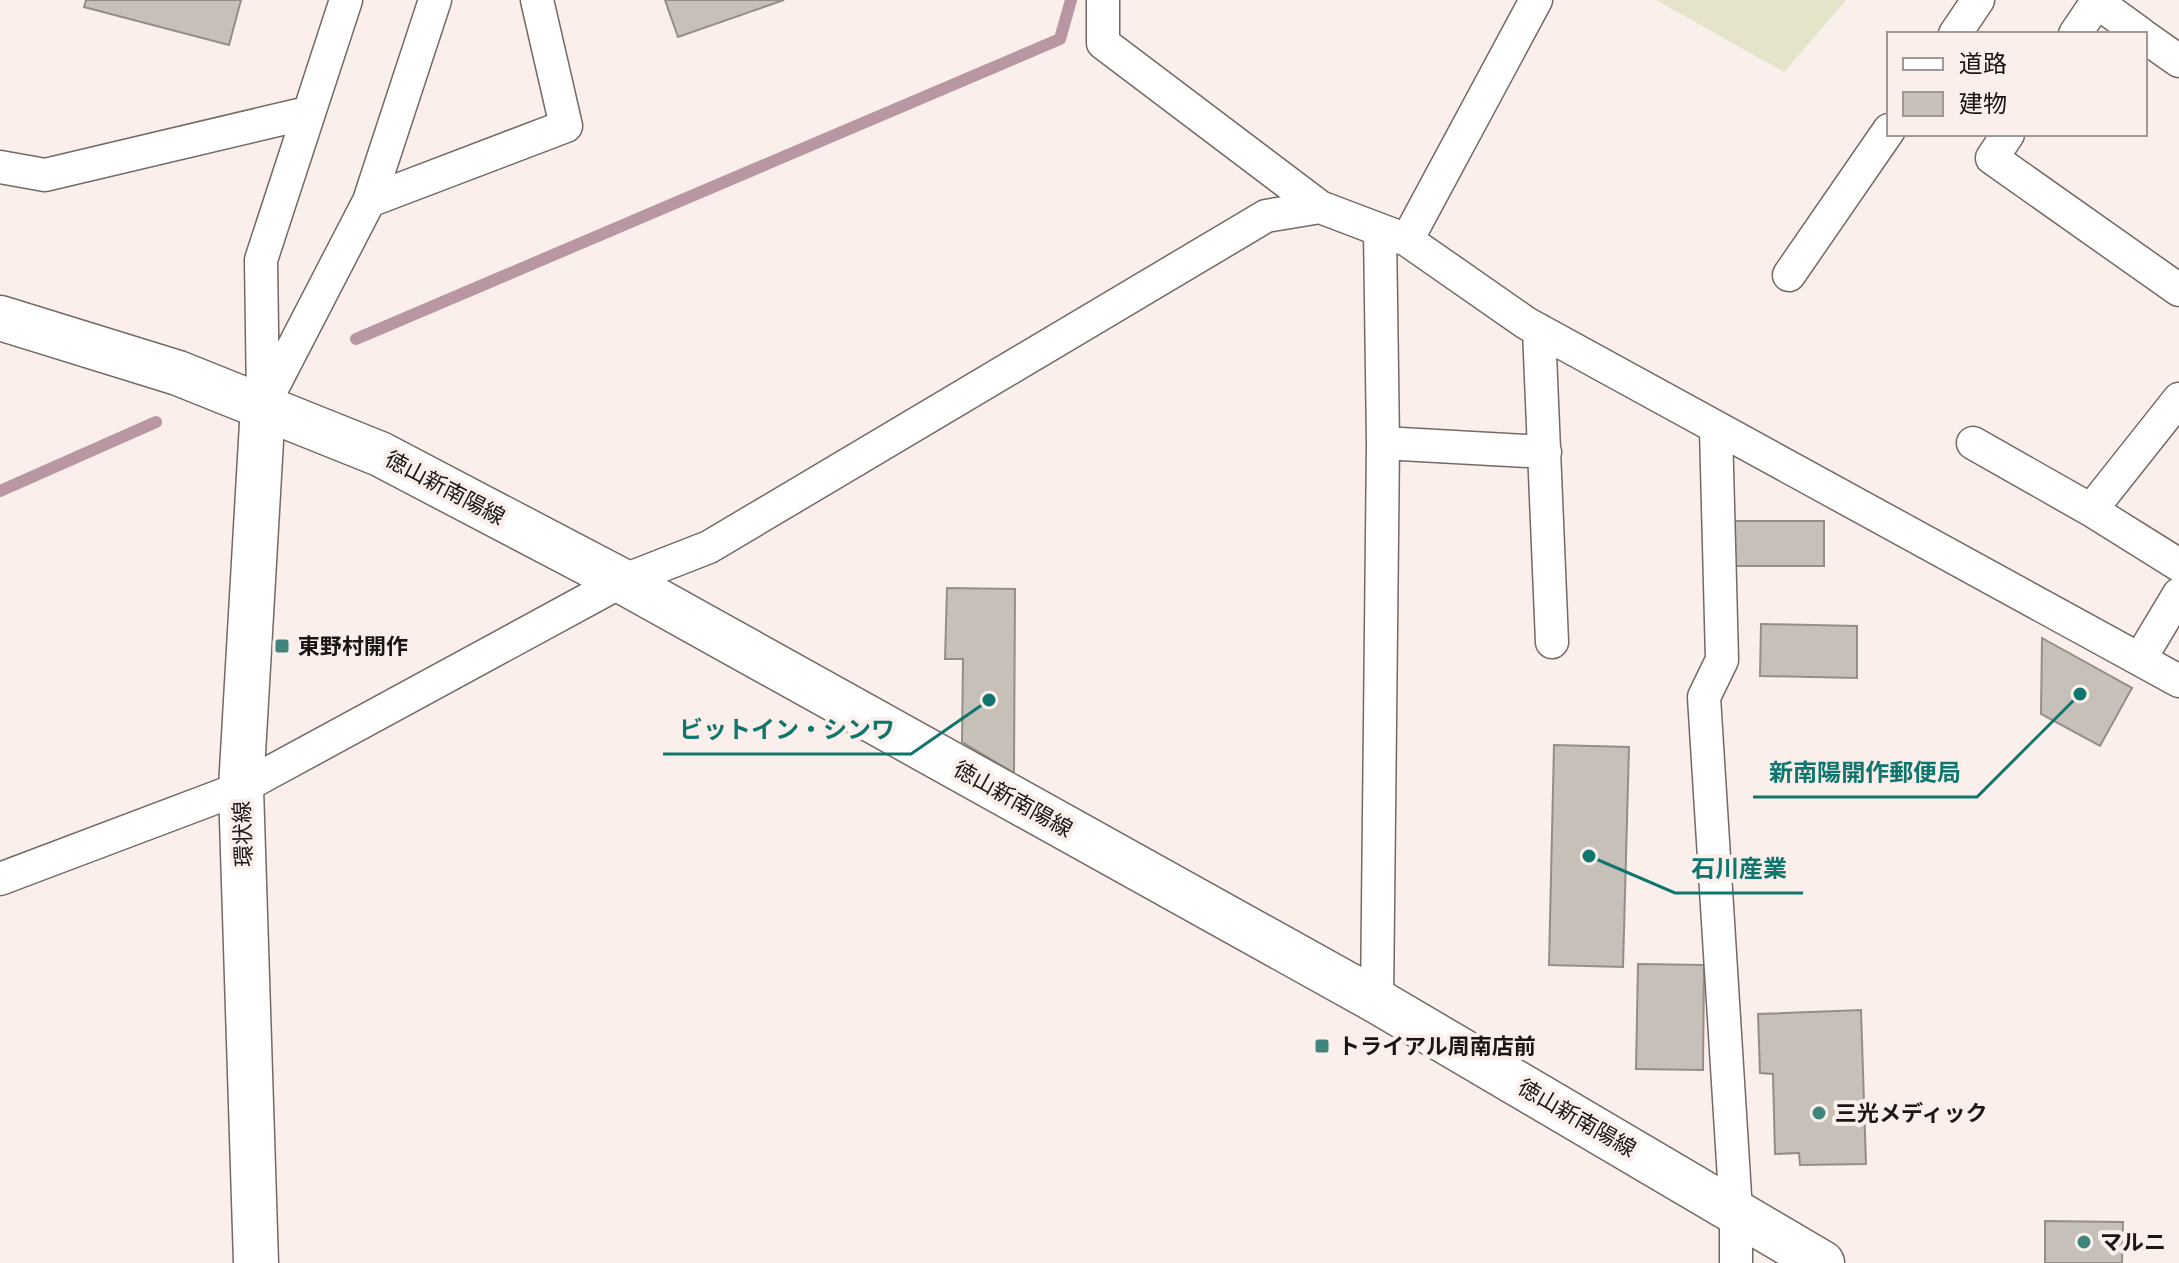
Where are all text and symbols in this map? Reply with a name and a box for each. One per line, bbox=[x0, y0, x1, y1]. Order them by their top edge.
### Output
legend bbox=[1887, 32, 2147, 136]
text: 道路 bbox=[1959, 50, 2007, 78]
text: 建物 bbox=[1959, 90, 2007, 118]
street label: 徳山新南陽線 bbox=[381, 446, 509, 530]
place label: 東野村開作 bbox=[298, 634, 408, 659]
marker: 東野村開作 bbox=[273, 637, 291, 655]
callout: ビットイン・シンワ bbox=[663, 706, 911, 754]
text: ビットイン・シンワ bbox=[679, 716, 895, 744]
callout: 新南陽開作郵便局 bbox=[1753, 749, 1977, 797]
street label: 徳山新南陽線 bbox=[949, 756, 1077, 842]
text: 新南陽開作郵便局 bbox=[1769, 759, 1961, 787]
street label: 環状線 bbox=[229, 801, 257, 867]
callout: 石川産業 bbox=[1675, 845, 1803, 893]
text: 石川産業 bbox=[1691, 855, 1787, 883]
place label: トライアル周南店前 bbox=[1338, 1034, 1536, 1059]
marker: トライアル周南店前 bbox=[1313, 1037, 1331, 1055]
street label: 徳山新南陽線 bbox=[1514, 1074, 1640, 1162]
place label: 三光メディック bbox=[1835, 1101, 1987, 1126]
marker: 三光メディック bbox=[1810, 1104, 1828, 1122]
place label: マルニ bbox=[2100, 1230, 2166, 1255]
marker: マルニ bbox=[2075, 1233, 2093, 1251]

